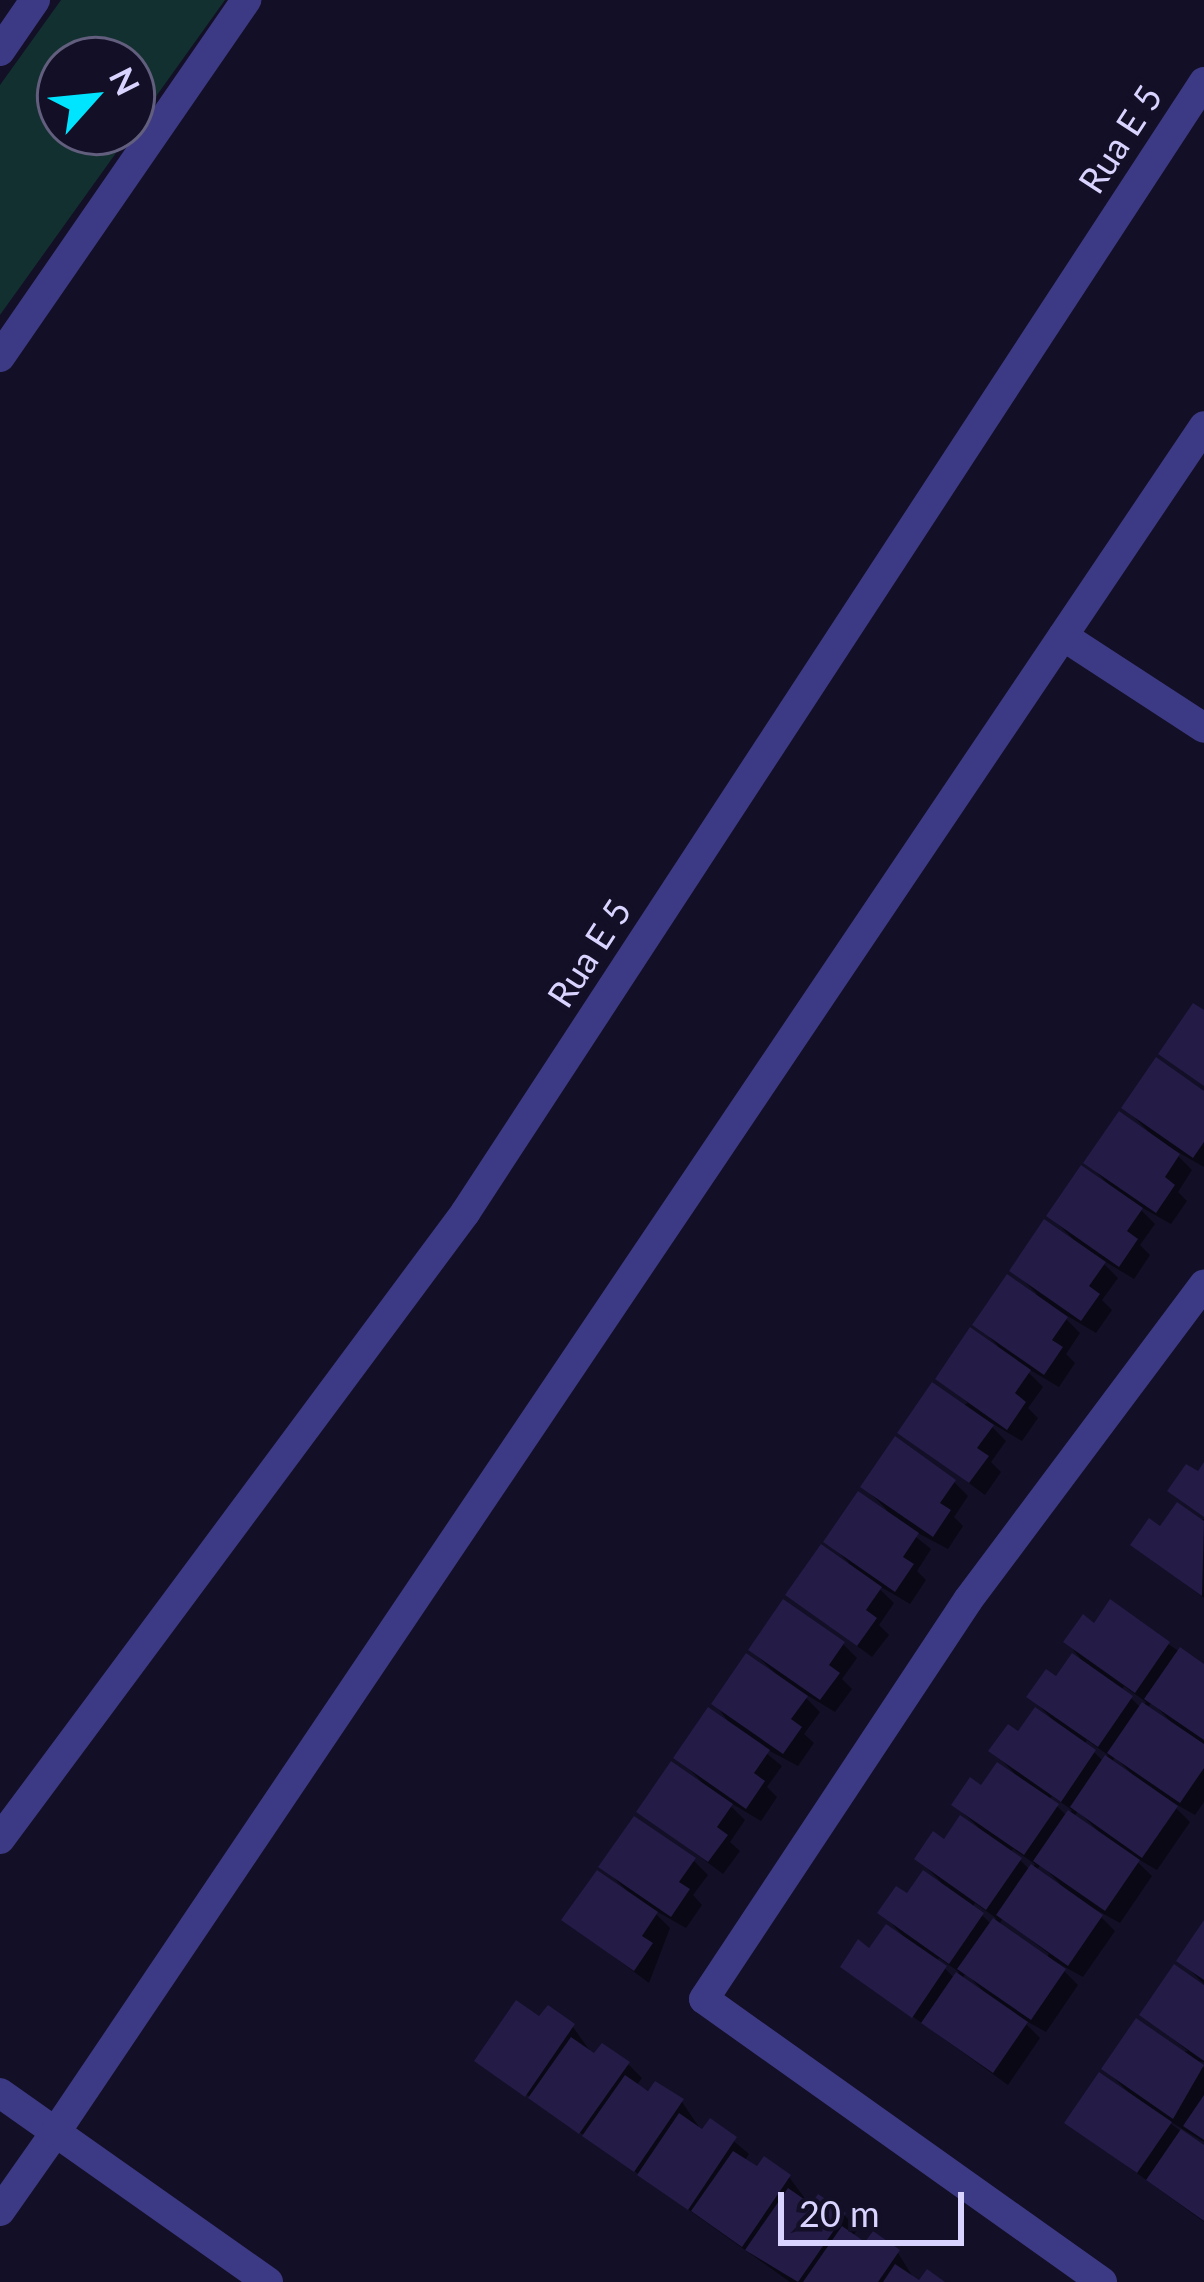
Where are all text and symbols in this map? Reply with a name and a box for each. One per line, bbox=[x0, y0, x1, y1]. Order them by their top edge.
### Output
north arrow bbox=[36, 36, 156, 156]
text: N bbox=[102, 61, 149, 101]
street label: Rua E 5 bbox=[1069, 77, 1171, 201]
street label: Rua E 5 bbox=[538, 891, 640, 1015]
scale bar bbox=[784, 2168, 970, 2242]
text: 20 m bbox=[799, 2191, 880, 2235]

